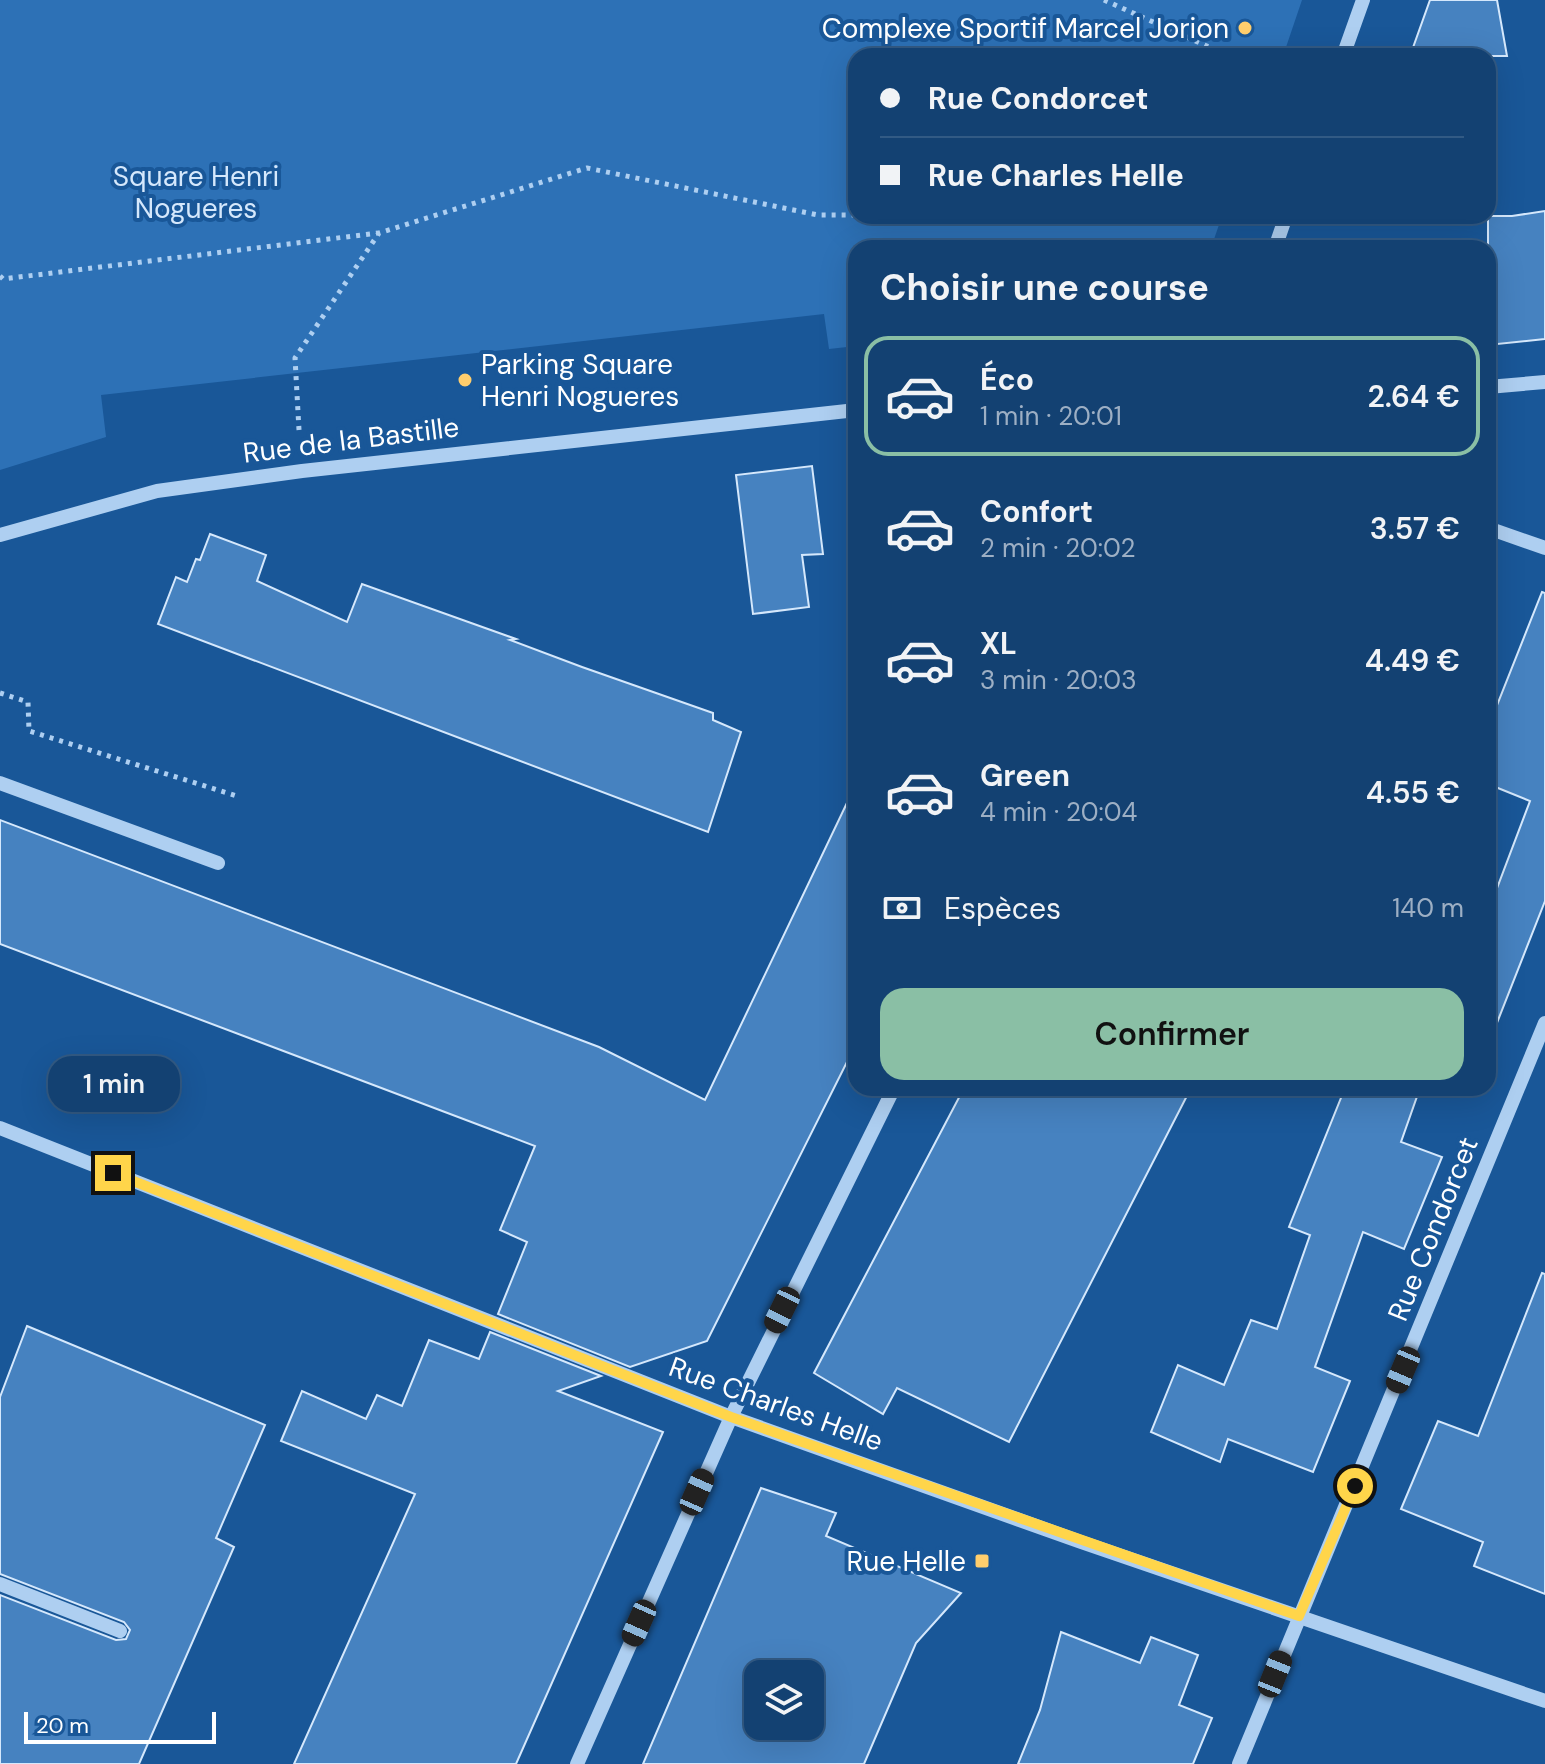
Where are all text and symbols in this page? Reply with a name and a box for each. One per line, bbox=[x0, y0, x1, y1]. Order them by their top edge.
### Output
place label: Complexe Sportif Marcel Jorion bbox=[822, 10, 1229, 47]
marker: Complexe Sportif Marcel Jorion bbox=[1236, 19, 1254, 37]
text: Rue Condorcet bbox=[928, 79, 1149, 118]
text: Rue Charles Helle bbox=[928, 156, 1184, 195]
park label: Square Henri Nogueres bbox=[113, 158, 279, 227]
text: Choisir une course bbox=[880, 264, 1209, 311]
place label: Parking Square Henri Nogueres bbox=[481, 346, 679, 415]
icon: car bbox=[884, 360, 956, 432]
text: Éco bbox=[980, 360, 1034, 399]
marker: Parking Square Henri Nogueres bbox=[456, 371, 474, 389]
text: 2.64 € bbox=[1368, 377, 1460, 416]
text: 1 min · 20:01 bbox=[980, 399, 1122, 433]
street label: Rue de la Bastille bbox=[241, 408, 461, 472]
icon: car bbox=[884, 492, 956, 564]
text: Confort bbox=[980, 492, 1093, 531]
text: 3.57 € bbox=[1370, 509, 1460, 548]
text: 2 min · 20:02 bbox=[980, 531, 1135, 565]
icon: car bbox=[884, 624, 956, 696]
text: XL bbox=[980, 624, 1017, 663]
text: 4.49 € bbox=[1365, 641, 1460, 680]
text: 3 min · 20:03 bbox=[980, 663, 1137, 697]
icon: car bbox=[884, 756, 956, 828]
text: Green bbox=[980, 756, 1070, 795]
text: 4.55 € bbox=[1366, 773, 1460, 812]
text: 4 min · 20:04 bbox=[980, 795, 1137, 829]
icon: cash bbox=[880, 886, 924, 930]
text: Espèces bbox=[944, 889, 1061, 928]
text: 140 m bbox=[1392, 891, 1464, 925]
button: Confirmer bbox=[880, 988, 1464, 1080]
callout: 1 min bbox=[47, 1057, 179, 1113]
text: 1 min bbox=[83, 1067, 145, 1101]
street label: Rue Condorcet bbox=[1379, 1132, 1487, 1326]
route end bbox=[95, 1155, 131, 1191]
car bbox=[761, 1283, 803, 1337]
car bbox=[1383, 1343, 1423, 1397]
street label: Rue Charles Helle bbox=[664, 1348, 888, 1460]
car bbox=[676, 1465, 718, 1519]
route start bbox=[1337, 1468, 1373, 1504]
place label: Rue Helle bbox=[847, 1543, 966, 1580]
marker: Rue Helle bbox=[973, 1552, 991, 1570]
car bbox=[618, 1596, 660, 1650]
car bbox=[1255, 1647, 1295, 1701]
map controls bbox=[744, 1660, 824, 1740]
button: layers bbox=[744, 1660, 824, 1740]
scale bar bbox=[24, 1708, 216, 1744]
text: 20 m bbox=[36, 1711, 89, 1740]

